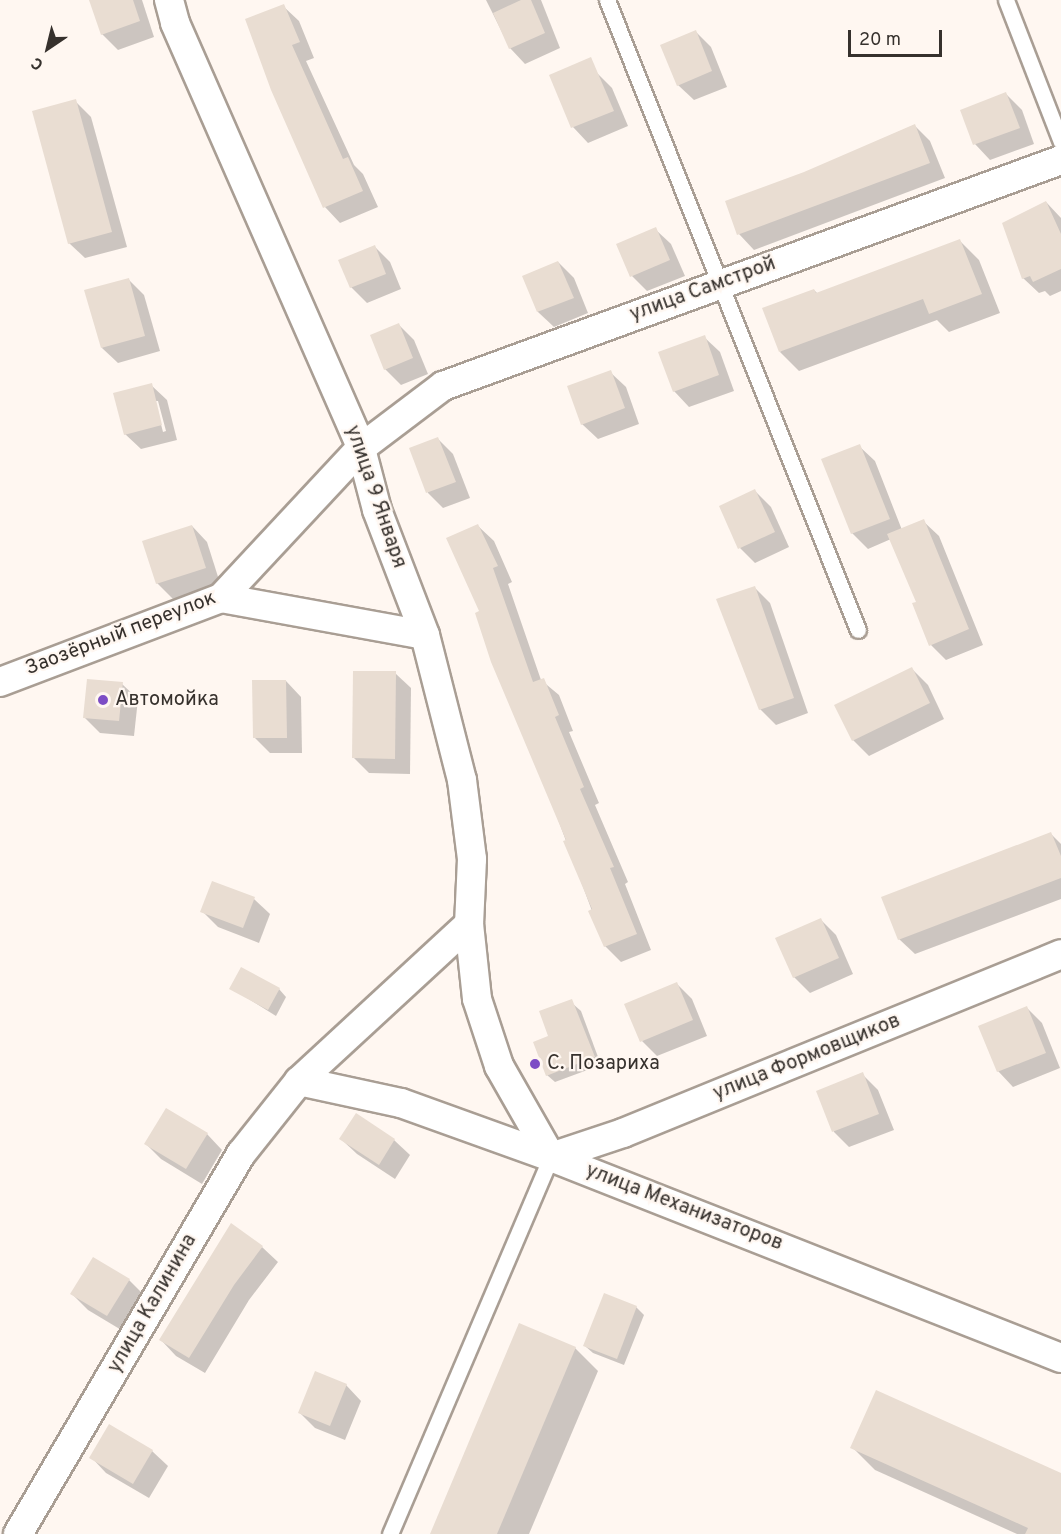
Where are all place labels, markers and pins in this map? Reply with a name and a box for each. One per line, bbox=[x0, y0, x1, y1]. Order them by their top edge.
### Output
place label: Автомойка bbox=[115, 688, 219, 712]
marker: Автомойка bbox=[96, 693, 110, 707]
place label: С. Позариха bbox=[547, 1052, 660, 1076]
marker: С. Позариха bbox=[528, 1057, 542, 1071]

